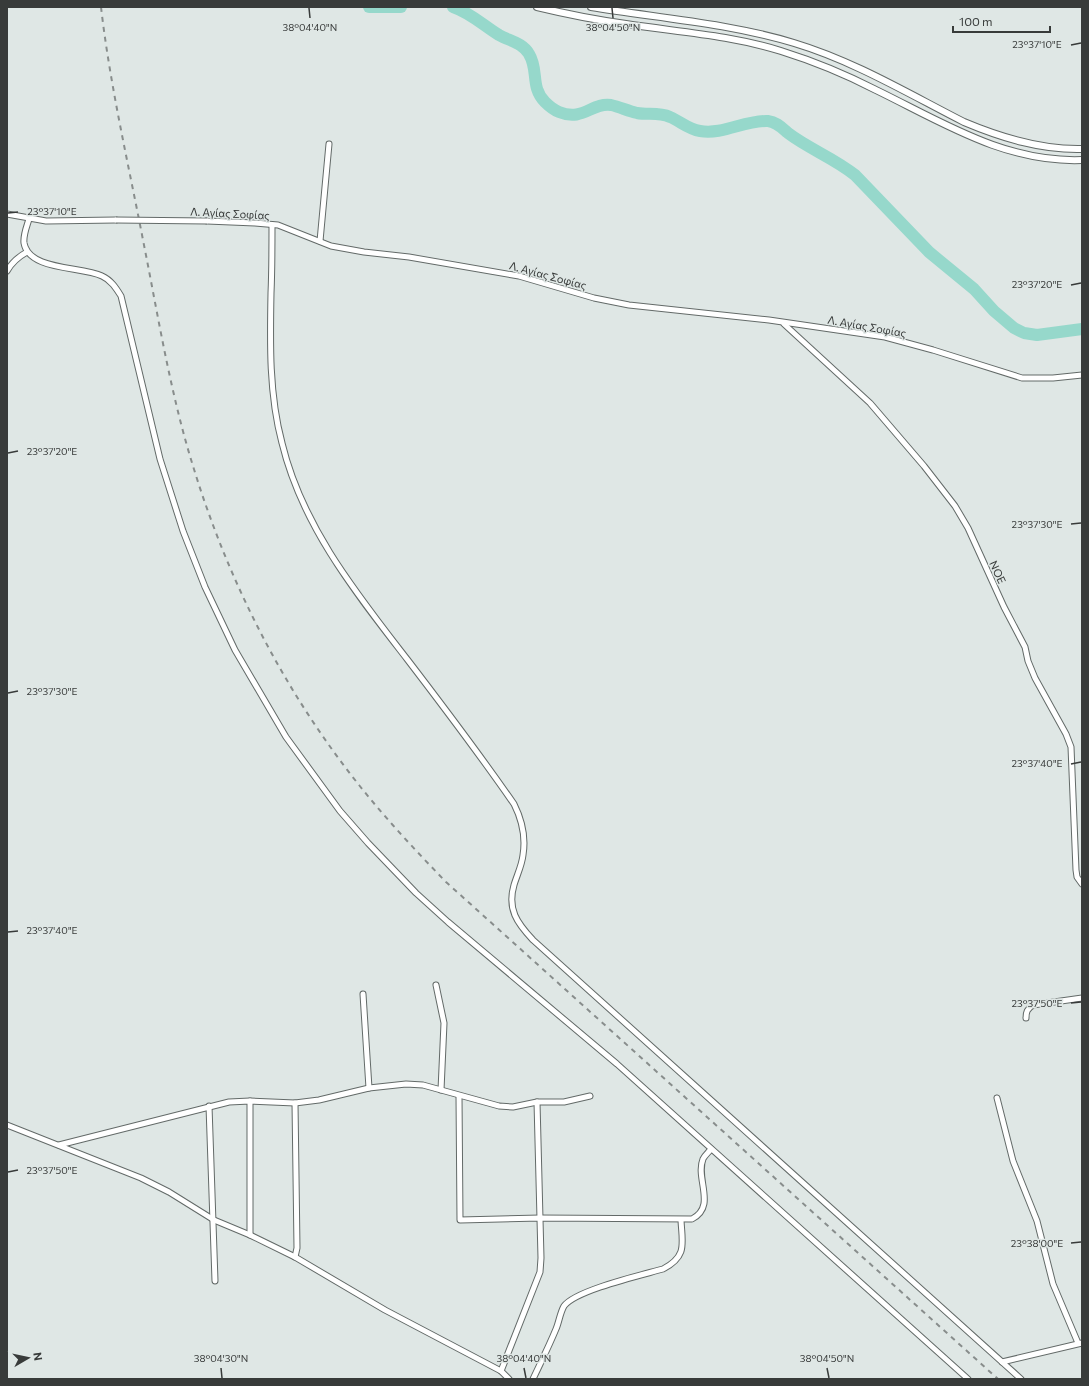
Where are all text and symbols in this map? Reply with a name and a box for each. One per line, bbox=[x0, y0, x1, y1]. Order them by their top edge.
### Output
scale bar bbox=[953, 8, 1050, 34]
text: 100 m bbox=[959, 14, 993, 28]
text: 38°04'40"N bbox=[283, 21, 337, 33]
text: 38°04'50"N bbox=[586, 21, 640, 33]
text: 23°37'10"E bbox=[1012, 38, 1062, 50]
street label: Λ. Αγίας Σοφίας bbox=[190, 204, 270, 222]
text: 23°37'10"E bbox=[27, 205, 77, 217]
street label: Λ. Αγίας Σοφίας bbox=[508, 258, 588, 292]
text: 23°37'20"E bbox=[1012, 278, 1062, 290]
street label: Λ. Αγίας Σοφίας bbox=[827, 313, 907, 339]
text: 23°37'20"E bbox=[27, 445, 77, 457]
text: 23°37'30"E bbox=[1012, 518, 1062, 530]
street label: NOE bbox=[987, 558, 1009, 586]
text: 23°37'30"E bbox=[27, 685, 77, 697]
text: 23°37'40"E bbox=[1011, 757, 1063, 769]
text: 23°37'40"E bbox=[26, 924, 78, 936]
text: 23°37'50"E bbox=[1012, 997, 1062, 1009]
text: 23°37'50"E bbox=[27, 1164, 77, 1176]
text: 23°38'00"E bbox=[1011, 1237, 1063, 1249]
north arrow bbox=[8, 1338, 48, 1378]
text: N bbox=[31, 1351, 45, 1361]
text: 38°04'30"N bbox=[194, 1352, 248, 1364]
text: 38°04'40"N bbox=[497, 1352, 551, 1364]
text: 38°04'50"N bbox=[800, 1352, 854, 1364]

